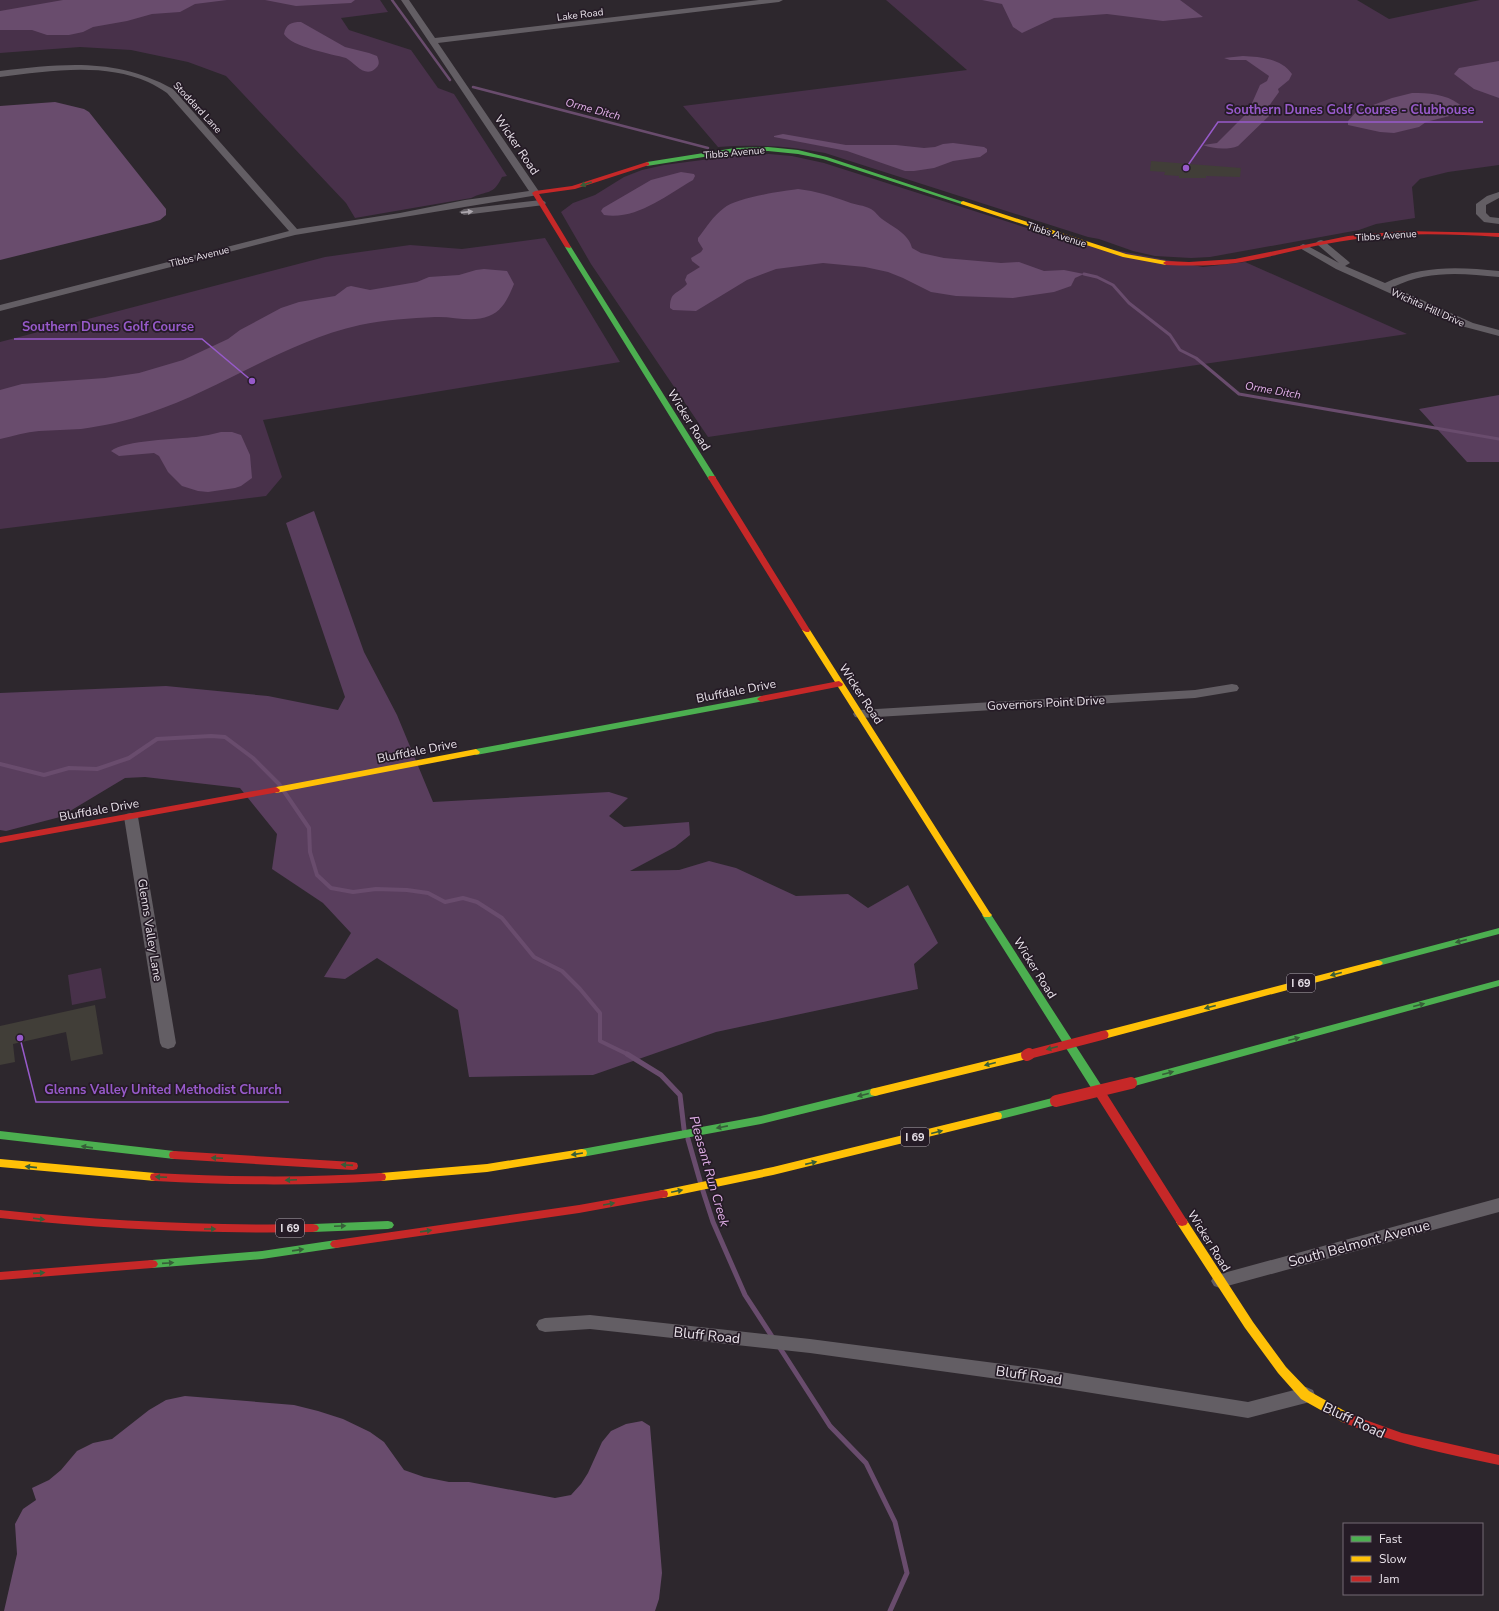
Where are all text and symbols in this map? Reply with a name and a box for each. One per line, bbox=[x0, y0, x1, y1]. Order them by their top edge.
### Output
street label: Lake Road bbox=[556, 5, 604, 25]
street label: Stoddard Lane bbox=[170, 79, 225, 136]
water label: Orme Ditch bbox=[564, 95, 622, 124]
callout: Southern Dunes Golf Course - Clubhouse bbox=[1218, 97, 1483, 122]
text: Southern Dunes Golf Course - Clubhouse bbox=[1225, 101, 1475, 119]
street label: Wicker Road bbox=[491, 112, 543, 178]
street label: Tibbs Avenue bbox=[703, 143, 765, 163]
one-way arrow bbox=[579, 181, 591, 187]
one-way arrow bbox=[461, 209, 473, 216]
street label: Tibbs Avenue bbox=[1025, 219, 1088, 251]
street label: Tibbs Avenue bbox=[1355, 227, 1417, 245]
street label: Tibbs Avenue bbox=[168, 243, 231, 271]
street label: Wichita Hill Drive bbox=[1388, 285, 1467, 330]
callout: Southern Dunes Golf Course bbox=[14, 314, 202, 339]
text: Southern Dunes Golf Course bbox=[22, 318, 194, 336]
water label: Orme Ditch bbox=[1244, 378, 1302, 403]
street label: Wicker Road bbox=[664, 386, 714, 454]
street label: Wicker Road bbox=[835, 661, 887, 727]
street label: Bluffdale Drive bbox=[695, 675, 777, 707]
street label: Governors Point Drive bbox=[987, 692, 1105, 714]
street label: Bluffdale Drive bbox=[376, 735, 458, 767]
street label: Bluffdale Drive bbox=[58, 795, 140, 825]
street label: Glenns Valley Lane bbox=[134, 878, 166, 982]
street label: Wicker Road bbox=[1010, 934, 1060, 1002]
one-way arrow bbox=[1455, 938, 1467, 944]
one-way arrow bbox=[1329, 971, 1341, 977]
road number: I 69 bbox=[1287, 974, 1315, 992]
one-way arrow bbox=[1413, 1001, 1425, 1007]
one-way arrow bbox=[1204, 1004, 1216, 1010]
one-way arrow bbox=[1288, 1036, 1300, 1042]
one-way arrow bbox=[1046, 1045, 1058, 1051]
one-way arrow bbox=[983, 1061, 995, 1067]
one-way arrow bbox=[1162, 1070, 1174, 1076]
callout: Glenns Valley United Methodist Church bbox=[36, 1077, 289, 1102]
text: Glenns Valley United Methodist Church bbox=[44, 1081, 282, 1099]
one-way arrow bbox=[857, 1092, 869, 1098]
water label: Pleasant Run Creek bbox=[685, 1114, 734, 1229]
one-way arrow bbox=[716, 1125, 728, 1131]
road number: I 69 bbox=[901, 1128, 929, 1146]
one-way arrow bbox=[931, 1128, 944, 1134]
one-way arrow bbox=[81, 1144, 94, 1150]
one-way arrow bbox=[571, 1151, 583, 1157]
one-way arrow bbox=[211, 1154, 223, 1161]
one-way arrow bbox=[805, 1159, 817, 1165]
one-way arrow bbox=[341, 1162, 353, 1169]
one-way arrow bbox=[25, 1164, 37, 1170]
one-way arrow bbox=[155, 1174, 167, 1181]
one-way arrow bbox=[285, 1177, 297, 1184]
one-way arrow bbox=[671, 1188, 683, 1194]
one-way arrow bbox=[603, 1201, 615, 1207]
street label: Wicker Road bbox=[1184, 1207, 1234, 1275]
street label: South Belmont Avenue bbox=[1286, 1215, 1432, 1272]
one-way arrow bbox=[33, 1216, 45, 1222]
road number: I 69 bbox=[276, 1219, 304, 1237]
one-way arrow bbox=[334, 1223, 346, 1230]
one-way arrow bbox=[204, 1226, 217, 1232]
one-way arrow bbox=[420, 1228, 433, 1234]
one-way arrow bbox=[292, 1247, 304, 1253]
one-way arrow bbox=[162, 1259, 175, 1266]
one-way arrow bbox=[33, 1270, 45, 1276]
street label: Bluff Road bbox=[673, 1323, 741, 1348]
street label: Bluff Road bbox=[995, 1361, 1063, 1390]
street label: Bluff Road bbox=[1320, 1398, 1388, 1443]
legend bbox=[1343, 1523, 1483, 1595]
text: Fast bbox=[1379, 1531, 1402, 1547]
text: Slow bbox=[1379, 1551, 1407, 1567]
text: Jam bbox=[1378, 1571, 1400, 1587]

